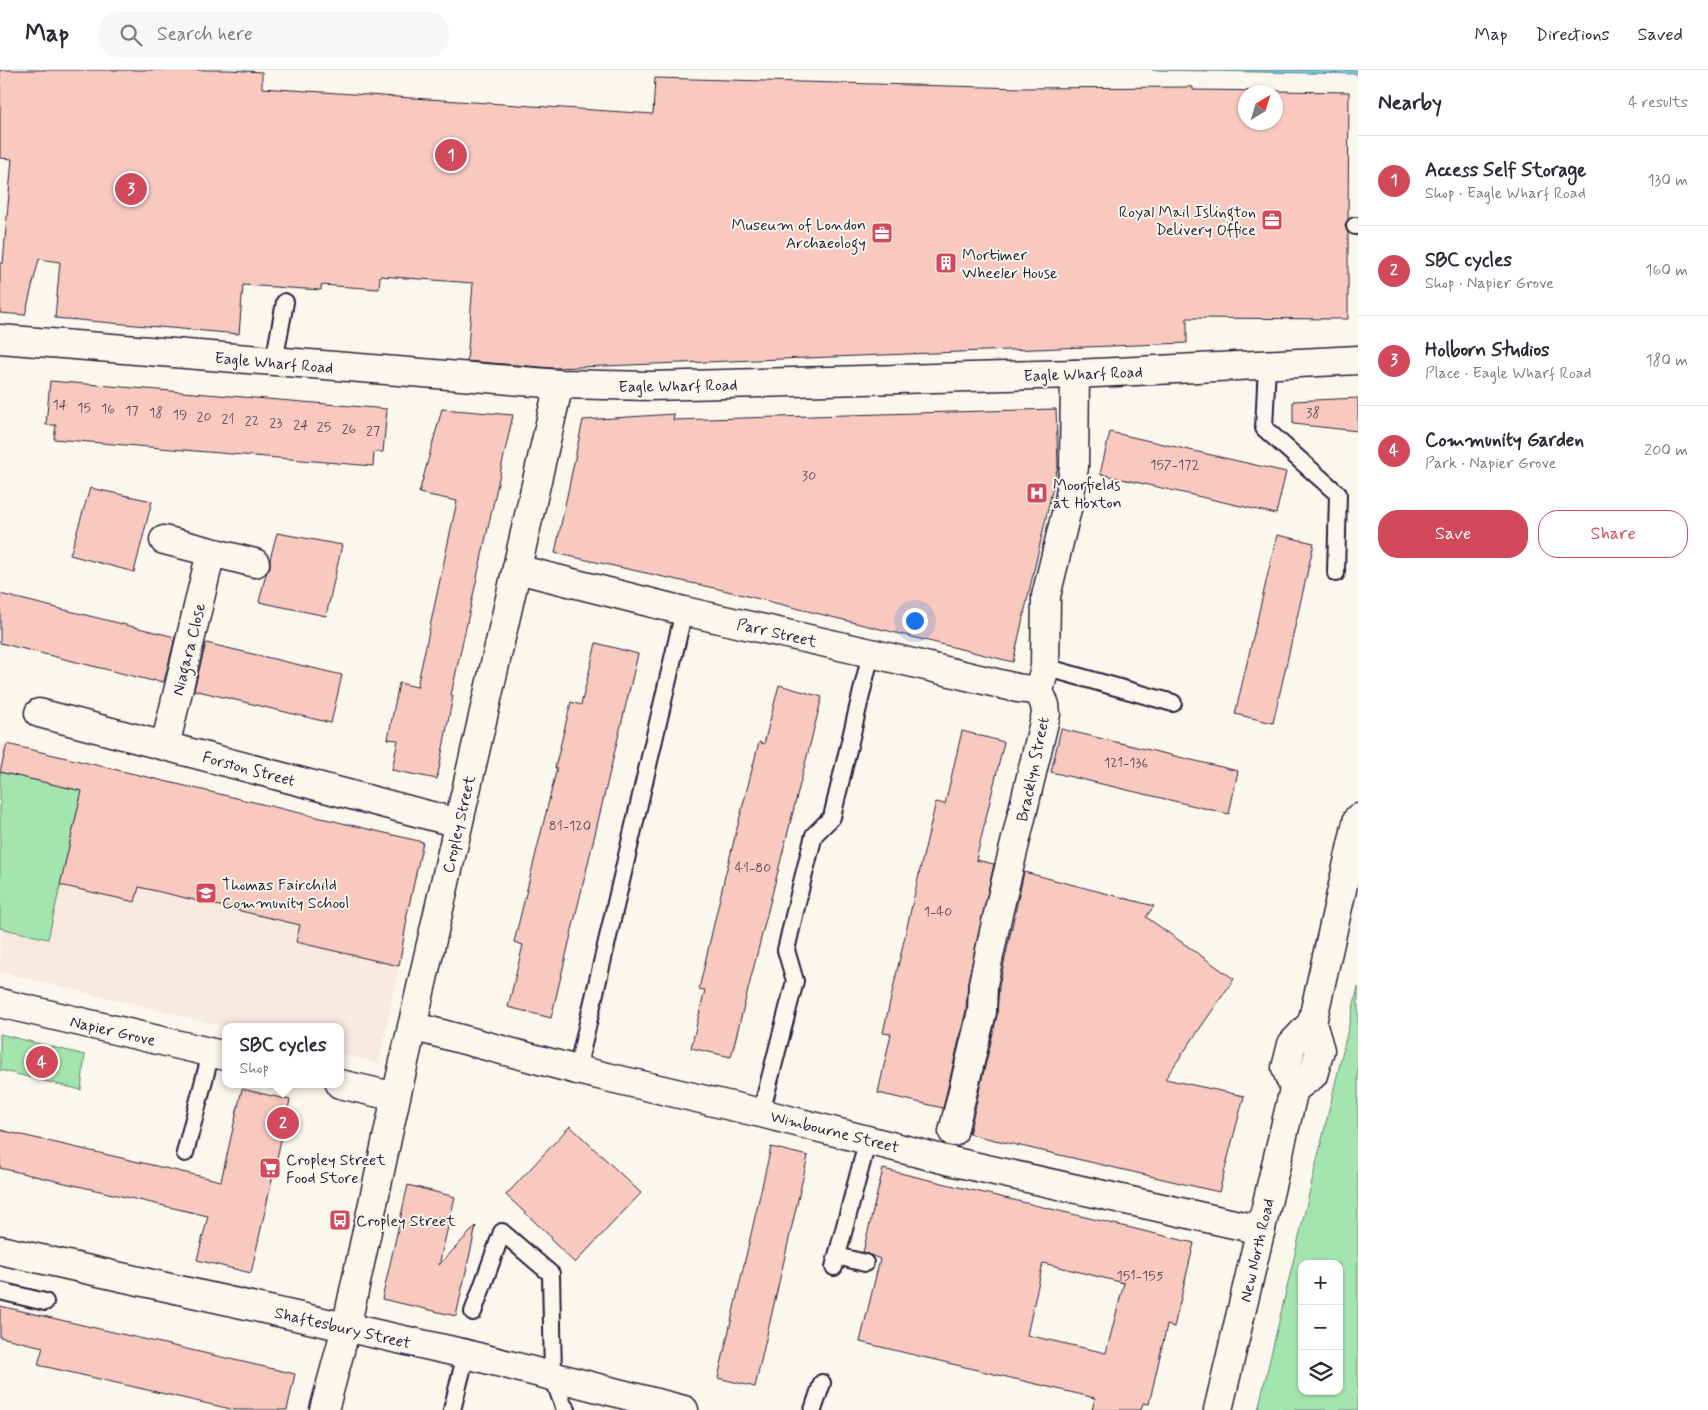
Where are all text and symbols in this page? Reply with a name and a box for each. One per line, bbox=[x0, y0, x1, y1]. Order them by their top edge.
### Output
search box bbox=[99, 12, 449, 57]
text: Map bbox=[25, 19, 69, 50]
icon: search bbox=[117, 21, 145, 49]
text: Search here bbox=[157, 22, 253, 47]
text: Map bbox=[1475, 23, 1508, 47]
text: Directions bbox=[1536, 23, 1610, 47]
text: Saved bbox=[1638, 23, 1683, 47]
north arrow bbox=[1238, 85, 1283, 130]
text: Nearby bbox=[1378, 89, 1442, 117]
text: 4 results bbox=[1628, 92, 1688, 113]
pin: 1 bbox=[435, 136, 467, 174]
text: Access Self Storage bbox=[1425, 158, 1586, 183]
pin: 3 bbox=[115, 170, 147, 208]
text: 1 bbox=[1390, 170, 1398, 191]
text: 130 m bbox=[1647, 170, 1688, 191]
text: Shop · Eagle Wharf Road bbox=[1425, 183, 1586, 204]
place label: Royal Mail Islington Delivery Office bbox=[1119, 202, 1256, 241]
office icon: Royal Mail Islington Delivery Office bbox=[1260, 208, 1284, 232]
place label: Museum of London Archaeology bbox=[732, 215, 866, 255]
office icon: Museum of London Archaeology bbox=[870, 221, 894, 245]
place label: Mortimer Wheeler House bbox=[962, 245, 1058, 284]
text: SBC cycles bbox=[1425, 248, 1512, 273]
building icon: Mortimer Wheeler House bbox=[934, 251, 958, 275]
text: 2 bbox=[1390, 260, 1398, 281]
text: 160 m bbox=[1645, 260, 1688, 281]
text: Shop · Napier Grove bbox=[1425, 273, 1554, 294]
text: Holborn Studios bbox=[1425, 338, 1550, 363]
street label: Eagle Wharf Road bbox=[214, 348, 334, 379]
text: 3 bbox=[1390, 350, 1398, 371]
text: 180 m bbox=[1645, 350, 1688, 371]
street label: Eagle Wharf Road bbox=[1023, 362, 1143, 387]
text: Place · Eagle Wharf Road bbox=[1425, 363, 1592, 384]
street label: Eagle Wharf Road bbox=[618, 375, 738, 398]
house number: 14 bbox=[53, 396, 68, 414]
house number: 15 bbox=[77, 399, 91, 417]
house number: 16 bbox=[101, 400, 115, 418]
house number: 17 bbox=[125, 402, 139, 420]
house number: 18 bbox=[149, 404, 163, 422]
house number: 38 bbox=[1306, 404, 1320, 422]
house number: 19 bbox=[173, 406, 187, 424]
house number: 20 bbox=[197, 408, 211, 426]
house number: 21 bbox=[222, 410, 234, 428]
house number: 22 bbox=[245, 412, 259, 430]
house number: 23 bbox=[270, 414, 282, 432]
house number: 24 bbox=[293, 416, 309, 434]
house number: 25 bbox=[317, 418, 331, 436]
house number: 26 bbox=[342, 420, 357, 438]
house number: 27 bbox=[366, 422, 380, 440]
text: Community Garden bbox=[1425, 428, 1584, 453]
text: 4 bbox=[1389, 440, 1399, 461]
text: 200 m bbox=[1644, 440, 1688, 461]
text: Park · Napier Grove bbox=[1425, 453, 1556, 474]
house number: 157-172 bbox=[1150, 456, 1200, 474]
house number: 30 bbox=[802, 467, 816, 485]
place label: Moorfields at Hoxton bbox=[1053, 475, 1122, 514]
hospital icon: Moorfields at Hoxton bbox=[1025, 481, 1049, 505]
button: Save bbox=[1378, 510, 1528, 558]
button: Share bbox=[1538, 510, 1688, 558]
street label: Niagara Close bbox=[168, 600, 212, 698]
your location bbox=[902, 608, 928, 634]
street label: Parr Street bbox=[735, 614, 819, 653]
street label: Bracklyn Street bbox=[1012, 715, 1055, 824]
street label: Forston Street bbox=[200, 747, 297, 792]
house number: 121-136 bbox=[1104, 754, 1148, 772]
street label: Cropley Street bbox=[438, 773, 481, 875]
house number: 81-120 bbox=[549, 817, 591, 835]
house number: 41-80 bbox=[735, 859, 771, 877]
place label: Thomas Fairchild Community School bbox=[222, 875, 349, 914]
school or university icon: Thomas Fairchild Community School bbox=[194, 881, 218, 905]
house number: 1-40 bbox=[924, 903, 952, 921]
street label: Napier Grove bbox=[68, 1011, 158, 1052]
popup bbox=[222, 1023, 344, 1088]
text: SBC cycles bbox=[240, 1033, 326, 1058]
pin: 4 bbox=[26, 1043, 58, 1081]
text: Shop bbox=[240, 1058, 269, 1079]
pin: 2 bbox=[267, 1104, 299, 1142]
street label: Wimbourne Street bbox=[768, 1106, 902, 1159]
place label: Cropley Street Food Store bbox=[286, 1150, 386, 1189]
supermarket icon: Cropley Street Food Store bbox=[258, 1156, 282, 1180]
street label: New North Road bbox=[1235, 1196, 1280, 1304]
bus stop icon: Cropley Street bbox=[328, 1208, 352, 1232]
place label: Cropley Street bbox=[356, 1211, 456, 1232]
map controls bbox=[1298, 1260, 1343, 1395]
button: + bbox=[1298, 1260, 1343, 1305]
house number: 151-155 bbox=[1117, 1267, 1164, 1285]
street label: Shaftesbury Street bbox=[273, 1303, 413, 1354]
button: − bbox=[1298, 1305, 1343, 1350]
button: layers bbox=[1298, 1350, 1343, 1395]

